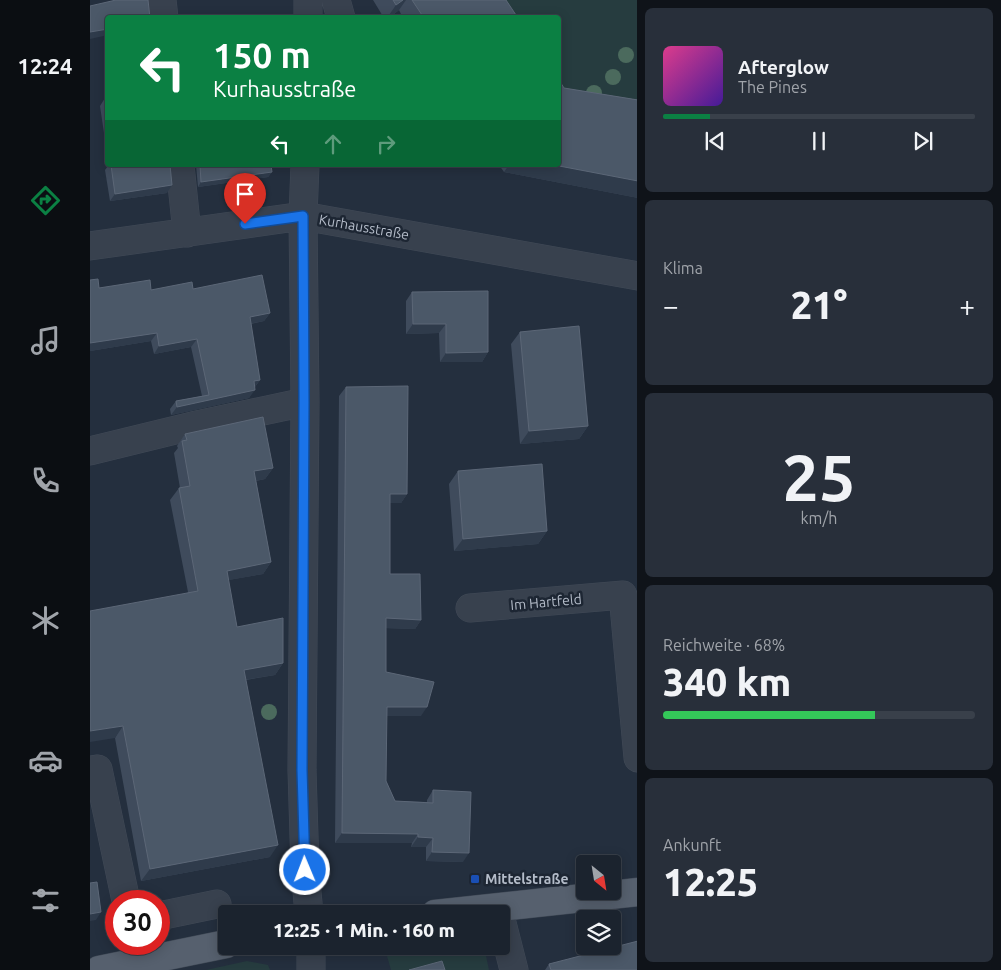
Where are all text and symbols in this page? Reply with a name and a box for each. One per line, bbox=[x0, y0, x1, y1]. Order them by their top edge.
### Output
icon: left bbox=[130, 35, 195, 100]
text: 150 m bbox=[213, 35, 311, 75]
text: 12:24 bbox=[17, 53, 73, 78]
text: Afterglow bbox=[738, 56, 829, 78]
text: Kurhausstraße bbox=[213, 76, 356, 101]
text: The Pines bbox=[738, 78, 807, 96]
icon: previous bbox=[701, 127, 729, 155]
icon: pause bbox=[805, 127, 833, 155]
icon: next bbox=[909, 127, 937, 155]
icon: left bbox=[266, 130, 294, 158]
icon: ahead bbox=[319, 130, 347, 158]
icon: right bbox=[372, 130, 400, 158]
pin bbox=[224, 173, 266, 224]
icon: arrive bbox=[231, 180, 259, 208]
icon: directions bbox=[28, 183, 63, 218]
street label: Kurhausstraße bbox=[318, 211, 410, 243]
text: Klima bbox=[663, 259, 703, 277]
text: 21° bbox=[791, 284, 847, 326]
text: − bbox=[663, 290, 679, 321]
text: + bbox=[959, 290, 975, 321]
icon: music bbox=[28, 323, 63, 358]
text: 25 bbox=[782, 440, 856, 513]
icon: phone bbox=[28, 463, 63, 498]
text: km/h bbox=[801, 509, 837, 527]
street label: Im Hartfeld bbox=[510, 591, 582, 613]
icon: climate bbox=[28, 603, 63, 638]
text: Reichweite · 68% bbox=[663, 636, 785, 654]
text: 340 km bbox=[663, 661, 791, 703]
icon: car bbox=[28, 743, 63, 778]
text: Ankunft bbox=[663, 836, 721, 854]
position arrow bbox=[278, 843, 330, 895]
north arrow bbox=[576, 855, 621, 900]
map controls bbox=[576, 855, 621, 955]
text: 12:25 bbox=[663, 861, 758, 903]
place label: Mittelstraße bbox=[485, 871, 569, 887]
marker: Mittelstraße bbox=[469, 873, 481, 885]
icon: filters bbox=[28, 883, 63, 918]
speed limit sign: 30 bbox=[105, 890, 170, 955]
button: layers bbox=[576, 910, 621, 955]
text: 12:25 · 1 Min. · 160 m bbox=[273, 919, 455, 941]

